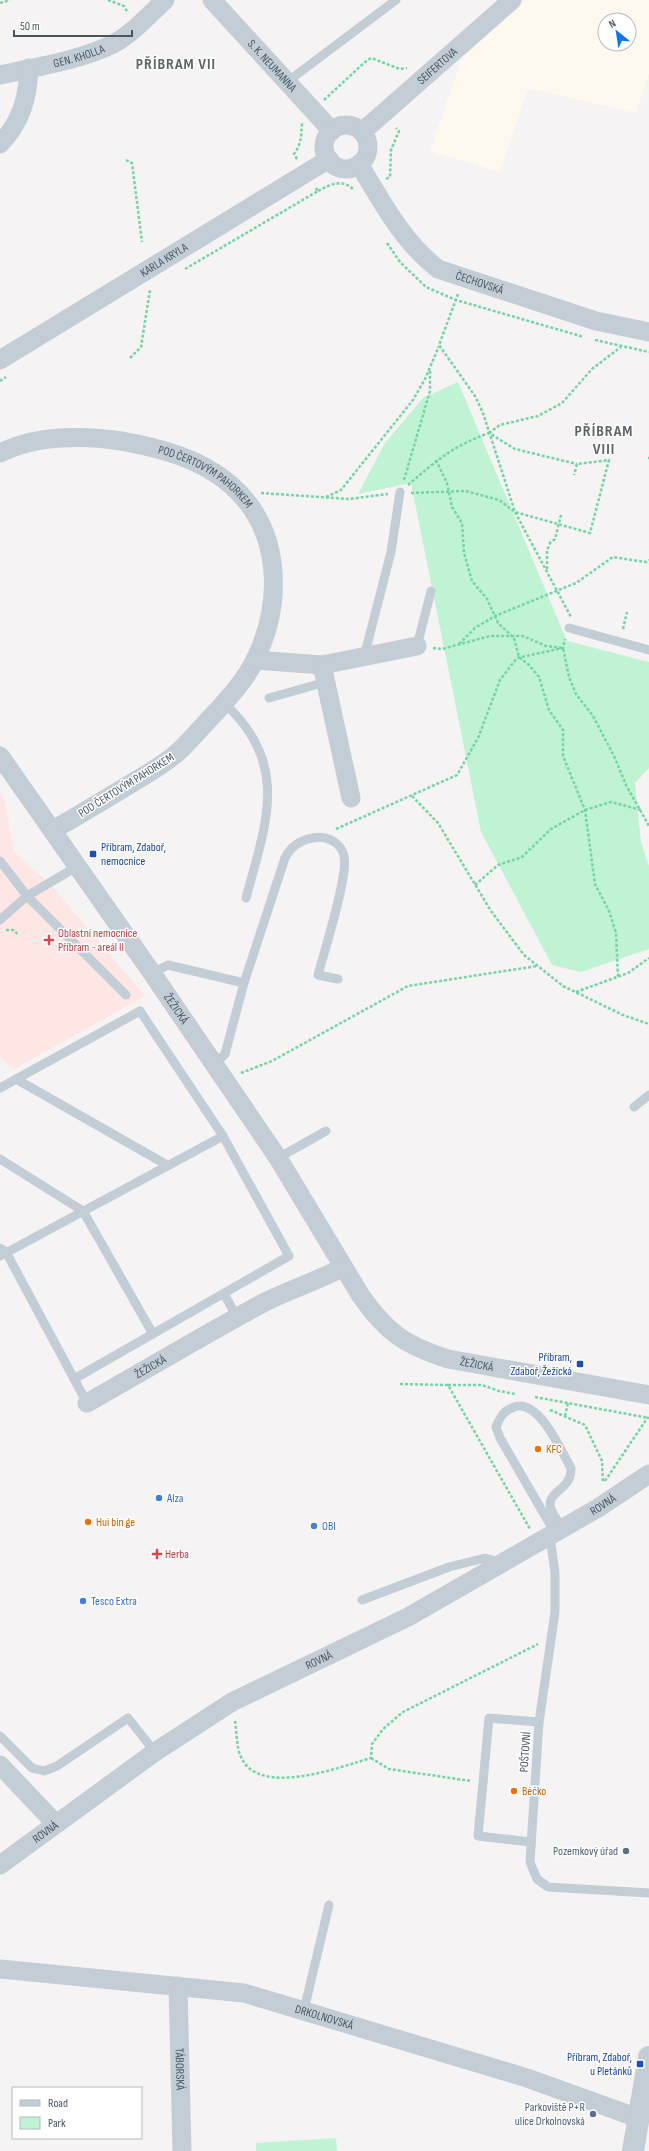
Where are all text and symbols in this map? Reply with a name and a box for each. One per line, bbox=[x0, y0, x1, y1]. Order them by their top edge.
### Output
scale bar bbox=[14, 12, 132, 38]
north arrow bbox=[597, 12, 637, 52]
text: N bbox=[606, 17, 618, 31]
text: 50 m bbox=[20, 19, 40, 34]
street label: S. K. NEUMANNA bbox=[244, 37, 300, 96]
street label: GEN. KHOLLA bbox=[52, 41, 108, 71]
street label: SEIFERTOVA bbox=[414, 44, 461, 88]
district label: PŘÍBRAM VII bbox=[136, 55, 216, 74]
street label: KARLA KRYLA bbox=[137, 240, 191, 281]
street label: ČECHOVSKÁ bbox=[454, 268, 506, 298]
district label: PŘÍBRAM VIII bbox=[575, 422, 633, 459]
street label: POD ČERTOVÝM PAHORKEM bbox=[157, 442, 256, 511]
street label: POD ČERTOVÝM PAHORKEM bbox=[76, 750, 177, 821]
place label: Příbram, Zdaboř, nemocnice bbox=[101, 840, 166, 869]
marker: Příbram, Zdaboř, nemocnice bbox=[88, 849, 98, 859]
place label: Oblastní nemocnice Příbram - areál II bbox=[58, 926, 137, 955]
marker: Oblastní nemocnice Příbram - areál II bbox=[43, 934, 55, 946]
street label: ŽEŽICKÁ bbox=[160, 991, 192, 1028]
place label: Příbram, Zdaboř, Žežická bbox=[510, 1350, 572, 1379]
street label: ŽEŽICKÁ bbox=[132, 1352, 170, 1382]
street label: ŽEŽICKÁ bbox=[459, 1354, 495, 1375]
marker: Příbram, Zdaboř, Žežická bbox=[575, 1359, 585, 1369]
place label: KFC bbox=[546, 1442, 562, 1457]
marker: KFC bbox=[533, 1444, 543, 1454]
place label: Alza bbox=[166, 1491, 184, 1506]
street label: ROVNÁ bbox=[587, 1491, 620, 1519]
marker: Alza bbox=[154, 1493, 164, 1503]
place label: Hui bin ge bbox=[96, 1515, 135, 1530]
marker: Hui bin ge bbox=[83, 1517, 93, 1527]
place label: OBI bbox=[322, 1519, 336, 1534]
marker: OBI bbox=[309, 1521, 319, 1531]
place label: Herba bbox=[165, 1547, 189, 1562]
marker: Herba bbox=[152, 1549, 162, 1559]
place label: Tesco Extra bbox=[91, 1594, 137, 1609]
marker: Tesco Extra bbox=[78, 1596, 88, 1606]
street label: ROVNÁ bbox=[303, 1647, 336, 1673]
street label: POŠTOVNÍ bbox=[517, 1731, 534, 1773]
place label: Béčko bbox=[522, 1784, 546, 1799]
marker: Béčko bbox=[509, 1786, 519, 1796]
street label: ROVNÁ bbox=[30, 1818, 62, 1847]
place label: Pozemkový úřad bbox=[553, 1844, 618, 1859]
marker: Pozemkový úřad bbox=[621, 1846, 631, 1856]
street label: DRKOLNOVSKÁ bbox=[293, 2002, 356, 2034]
street label: TÁBORSKÁ bbox=[172, 2048, 188, 2091]
place label: Příbram, Zdaboř, u Pletánků bbox=[567, 2050, 632, 2079]
marker: Příbram, Zdaboř, u Pletánků bbox=[635, 2059, 645, 2069]
legend bbox=[12, 2087, 142, 2139]
text: Road bbox=[48, 2096, 68, 2111]
place label: Parkoviště P+R ulice Drkolnovská bbox=[515, 2100, 585, 2129]
marker: Parkoviště P+R ulice Drkolnovská bbox=[588, 2109, 598, 2119]
text: Park bbox=[48, 2116, 66, 2131]

